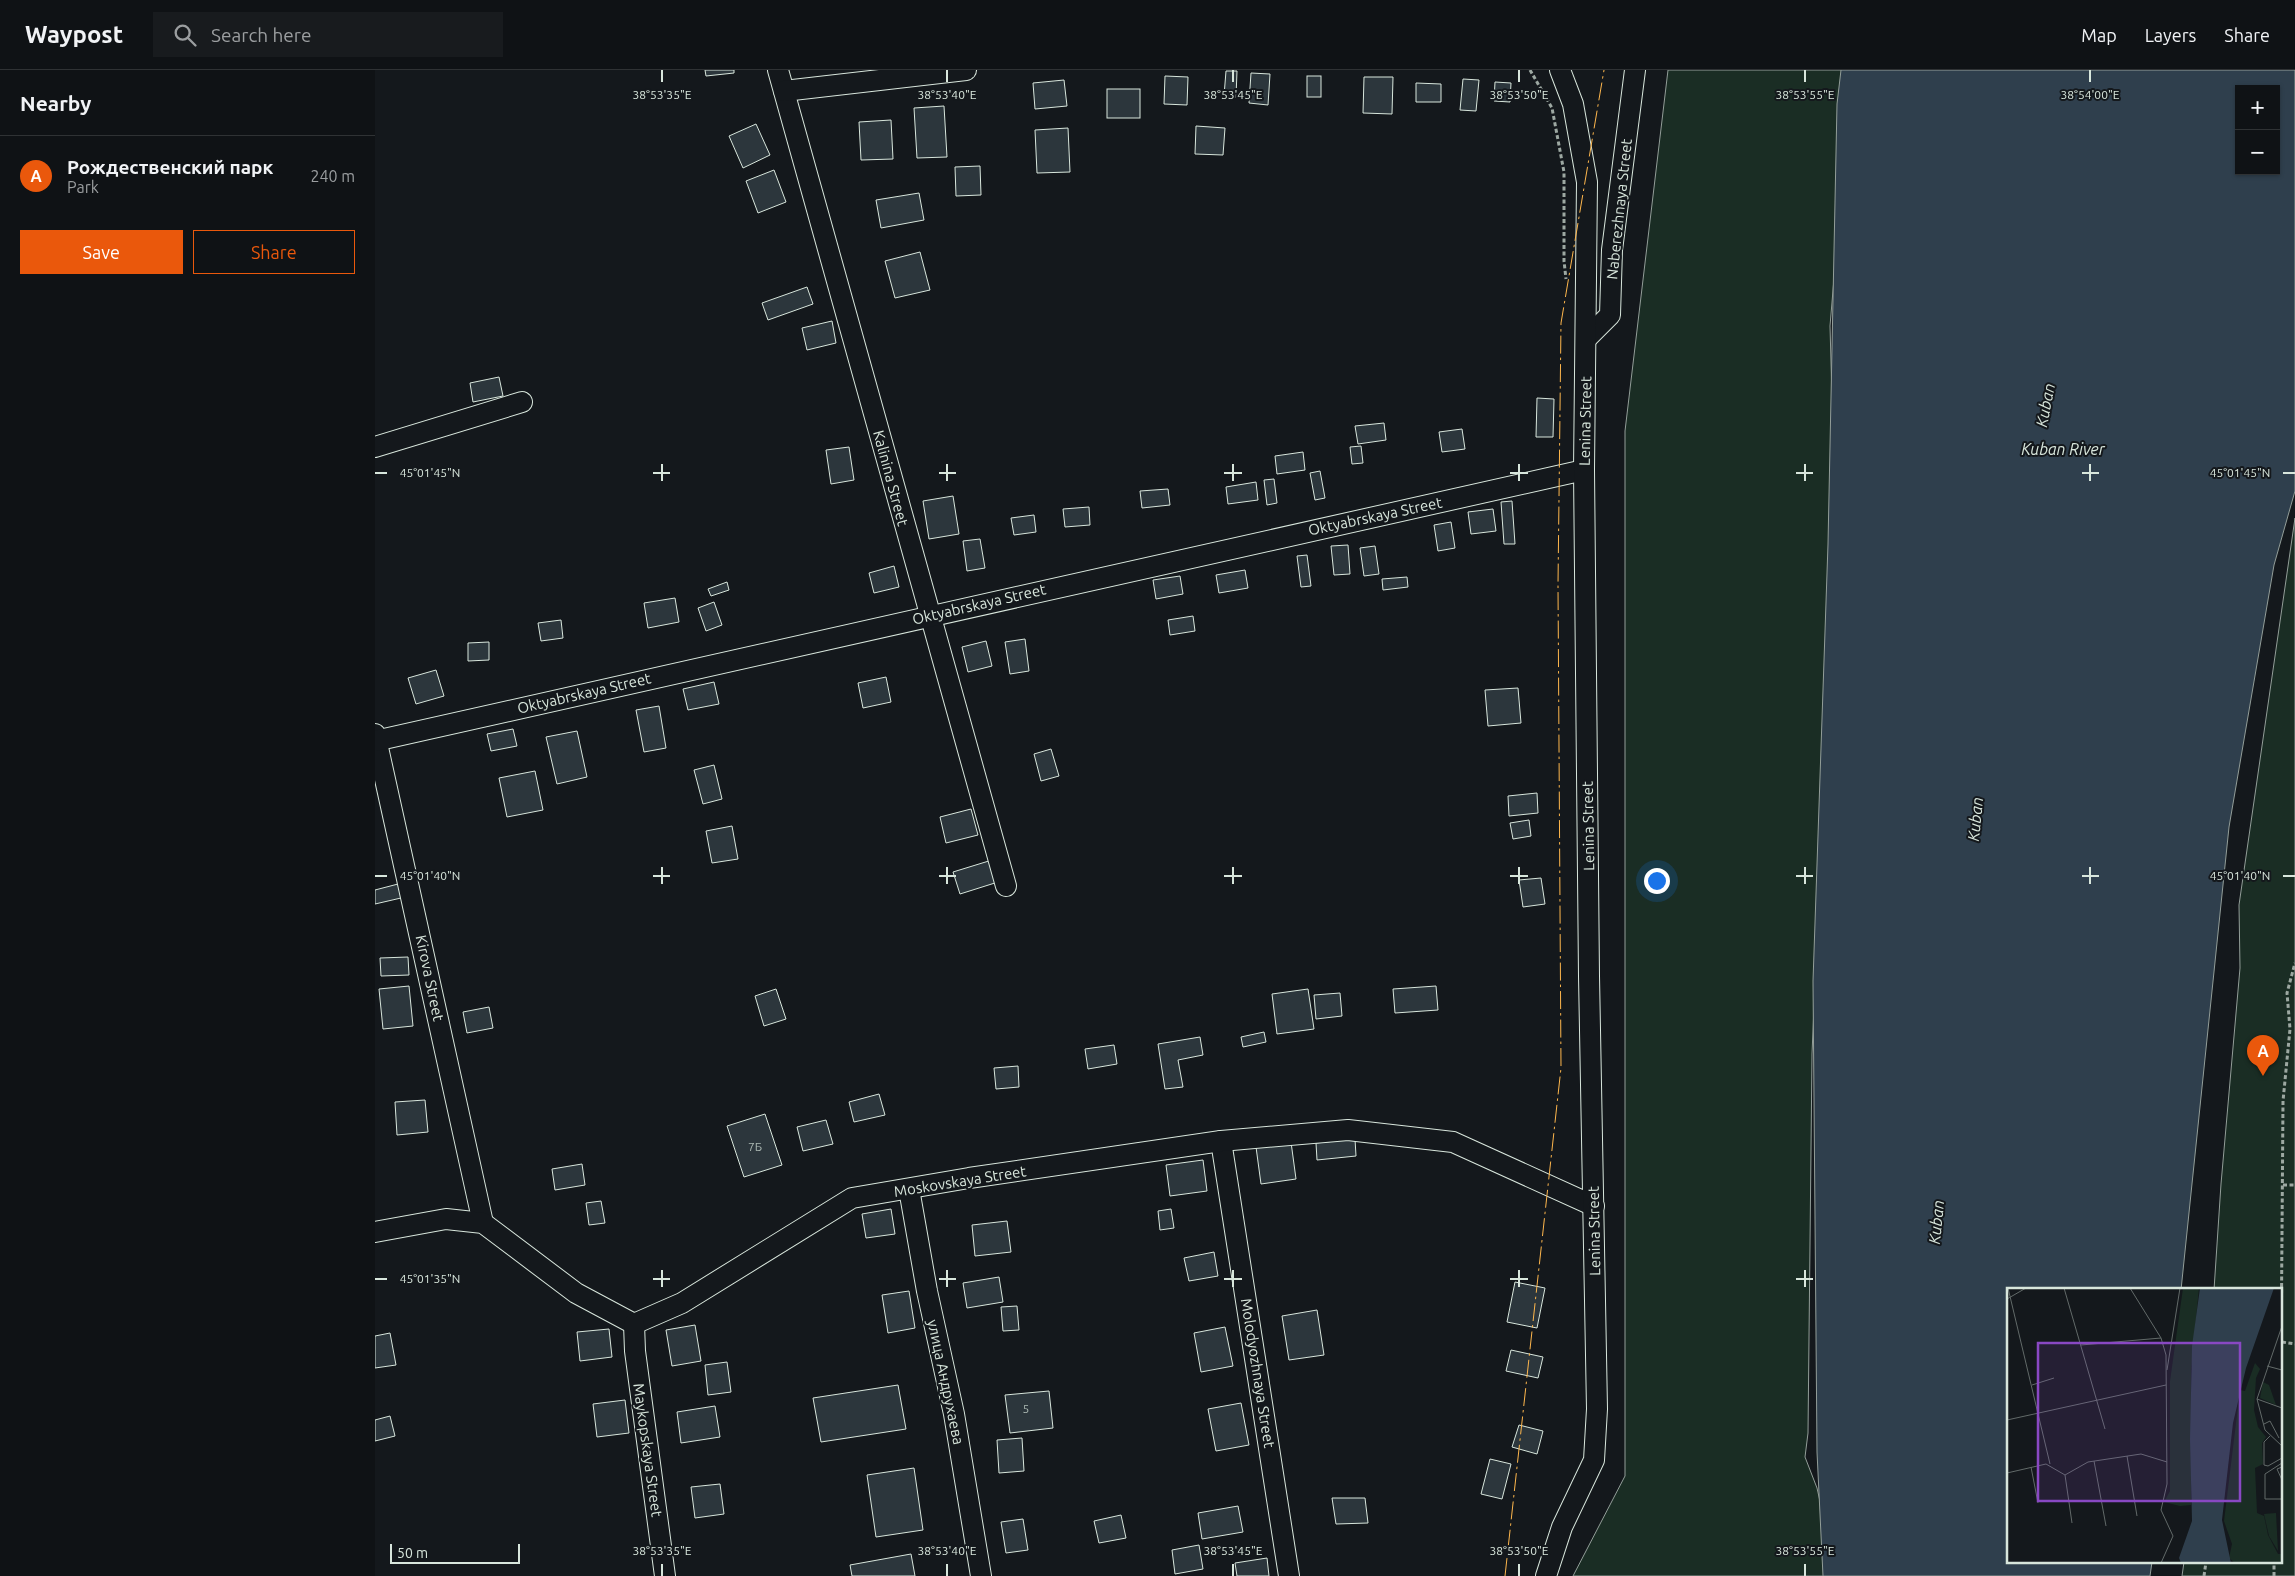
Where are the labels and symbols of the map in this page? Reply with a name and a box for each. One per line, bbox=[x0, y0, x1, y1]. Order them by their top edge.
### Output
text: 38°53'35"E bbox=[633, 88, 692, 101]
text: 38°53'40"E bbox=[918, 88, 977, 101]
text: 38°53'45"E bbox=[1204, 88, 1263, 101]
text: 38°53'50"E bbox=[1490, 88, 1549, 101]
text: 38°53'55"E bbox=[1776, 88, 1835, 101]
text: 38°54'00"E bbox=[2061, 88, 2120, 101]
street label: Naberezhnaya Street bbox=[1603, 138, 1635, 280]
street label: Lenina Street bbox=[1576, 376, 1594, 466]
water label: Kuban bbox=[2032, 382, 2058, 428]
street label: Kalinina Street bbox=[870, 428, 912, 528]
water label: Kuban River bbox=[2021, 440, 2106, 458]
text: 45°01'45"N bbox=[400, 466, 460, 479]
text: 45°01'45"N bbox=[2210, 466, 2270, 479]
street label: Oktyabrskaya Street bbox=[1306, 493, 1444, 539]
street label: Oktyabrskaya Street bbox=[911, 580, 1048, 628]
street label: Oktyabrskaya Street bbox=[516, 669, 653, 717]
street label: Lenina Street bbox=[1579, 781, 1597, 871]
water label: Kuban bbox=[1964, 796, 1986, 842]
your location bbox=[1644, 868, 1670, 894]
text: 45°01'40"N bbox=[400, 869, 460, 882]
text: 45°01'40"N bbox=[2210, 869, 2270, 882]
street label: Kirova Street bbox=[413, 933, 447, 1023]
pin: A bbox=[2247, 1035, 2279, 1076]
house number: 7Б bbox=[748, 1140, 762, 1153]
street label: Moskovskaya Street bbox=[893, 1162, 1027, 1200]
street label: Lenina Street bbox=[1585, 1186, 1603, 1276]
water label: Kuban bbox=[1925, 1199, 1947, 1245]
text: 45°01'35"N bbox=[400, 1272, 460, 1285]
inset map bbox=[2007, 1288, 2283, 1564]
street label: Molodyozhnaya Street bbox=[1238, 1297, 1278, 1449]
street label: улица Андрухаева bbox=[924, 1318, 968, 1446]
street label: Maykopskaya Street bbox=[630, 1382, 666, 1518]
house number: 5 bbox=[1023, 1402, 1029, 1415]
scale bar bbox=[390, 1541, 520, 1564]
text: 38°53'35"E bbox=[633, 1544, 692, 1557]
text: 38°53'40"E bbox=[918, 1544, 977, 1557]
text: 38°53'45"E bbox=[1204, 1544, 1263, 1557]
text: 38°53'50"E bbox=[1490, 1544, 1549, 1557]
text: 38°53'55"E bbox=[1776, 1544, 1835, 1557]

